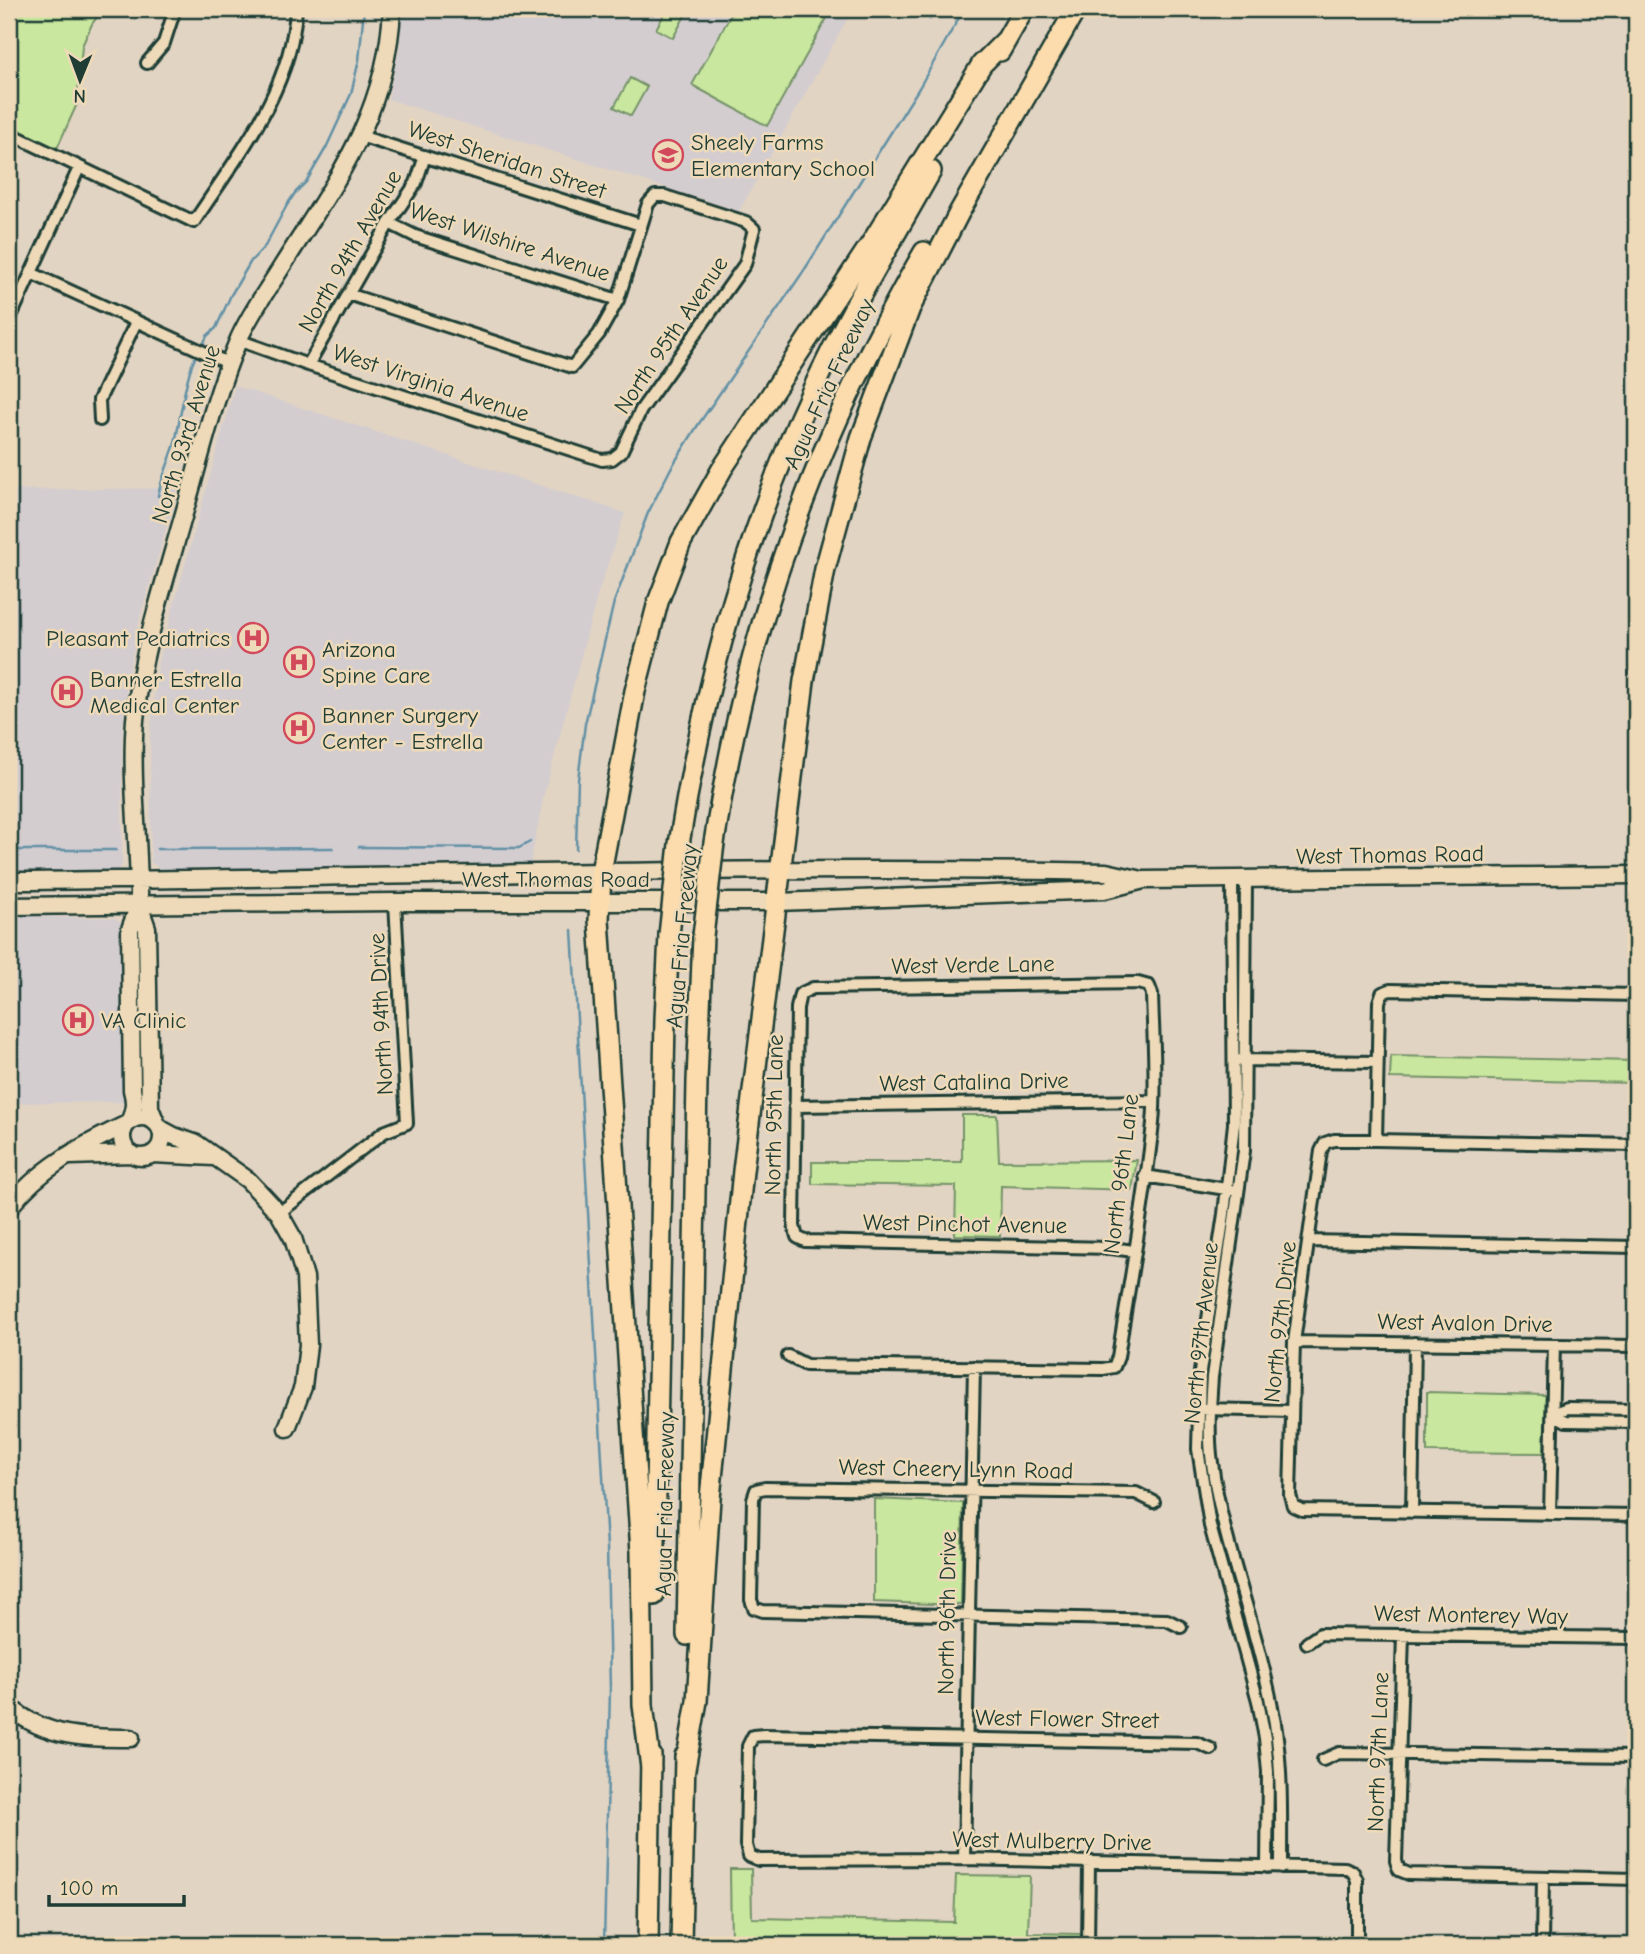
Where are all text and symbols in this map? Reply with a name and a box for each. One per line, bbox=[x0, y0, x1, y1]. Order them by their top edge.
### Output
north arrow bbox=[46, 46, 116, 116]
text: N bbox=[73, 85, 86, 107]
street label: West Sheridan Street bbox=[405, 115, 611, 205]
place label: Sheely Farms Elementary School bbox=[691, 129, 875, 182]
school or university icon: Sheely Farms Elementary School bbox=[651, 138, 685, 172]
street label: North 94th Avenue bbox=[293, 165, 407, 337]
street label: West Wilshire Avenue bbox=[406, 197, 614, 287]
street label: North 95th Avenue bbox=[608, 251, 734, 419]
street label: Agua Fria Freeway bbox=[778, 294, 881, 473]
street label: West Virginia Avenue bbox=[330, 339, 532, 427]
street label: North 93rd Avenue bbox=[146, 341, 226, 527]
hospital icon: Pleasant Pediatrics bbox=[236, 621, 270, 655]
place label: Pleasant Pediatrics bbox=[46, 625, 230, 652]
place label: Arizona Spine Care bbox=[322, 636, 430, 689]
hospital icon: Arizona Spine Care bbox=[282, 645, 316, 679]
place label: Banner Estrella Medical Center bbox=[90, 666, 242, 719]
hospital icon: Banner Estrella Medical Center bbox=[50, 675, 84, 709]
place label: Banner Surgery Center - Estrella bbox=[322, 702, 484, 755]
hospital icon: Banner Surgery Center - Estrella bbox=[282, 711, 316, 745]
street label: West Thomas Road bbox=[1296, 840, 1484, 870]
street label: Agua Fria Freeway bbox=[661, 842, 704, 1029]
street label: West Thomas Road bbox=[462, 866, 650, 893]
street label: North 94th Drive bbox=[363, 932, 399, 1096]
street label: West Verde Lane bbox=[891, 950, 1055, 980]
hospital icon: VA Clinic bbox=[61, 1003, 95, 1037]
place label: VA Clinic bbox=[101, 1007, 186, 1034]
street label: North 95th Lane bbox=[759, 1034, 789, 1196]
street label: West Catalina Drive bbox=[879, 1067, 1069, 1097]
street label: North 96th Lane bbox=[1098, 1092, 1144, 1256]
street label: West Pinchot Avenue bbox=[863, 1209, 1067, 1239]
street label: North 97th Drive bbox=[1258, 1240, 1302, 1404]
street label: North 97th Avenue bbox=[1178, 1241, 1224, 1425]
street label: West Avalon Drive bbox=[1377, 1308, 1553, 1338]
street label: Agua Fria Freeway bbox=[650, 1411, 680, 1596]
street label: West Cheery Lynn Road bbox=[838, 1453, 1074, 1485]
street label: North 96th Drive bbox=[932, 1531, 962, 1695]
street label: West Monterey Way bbox=[1374, 1600, 1569, 1630]
street label: North 97th Lane bbox=[1362, 1672, 1394, 1832]
street label: West Flower Street bbox=[975, 1704, 1160, 1734]
street label: West Mulberry Drive bbox=[952, 1826, 1152, 1856]
scale bar bbox=[49, 1863, 184, 1907]
text: 100 m bbox=[60, 1876, 118, 1900]

